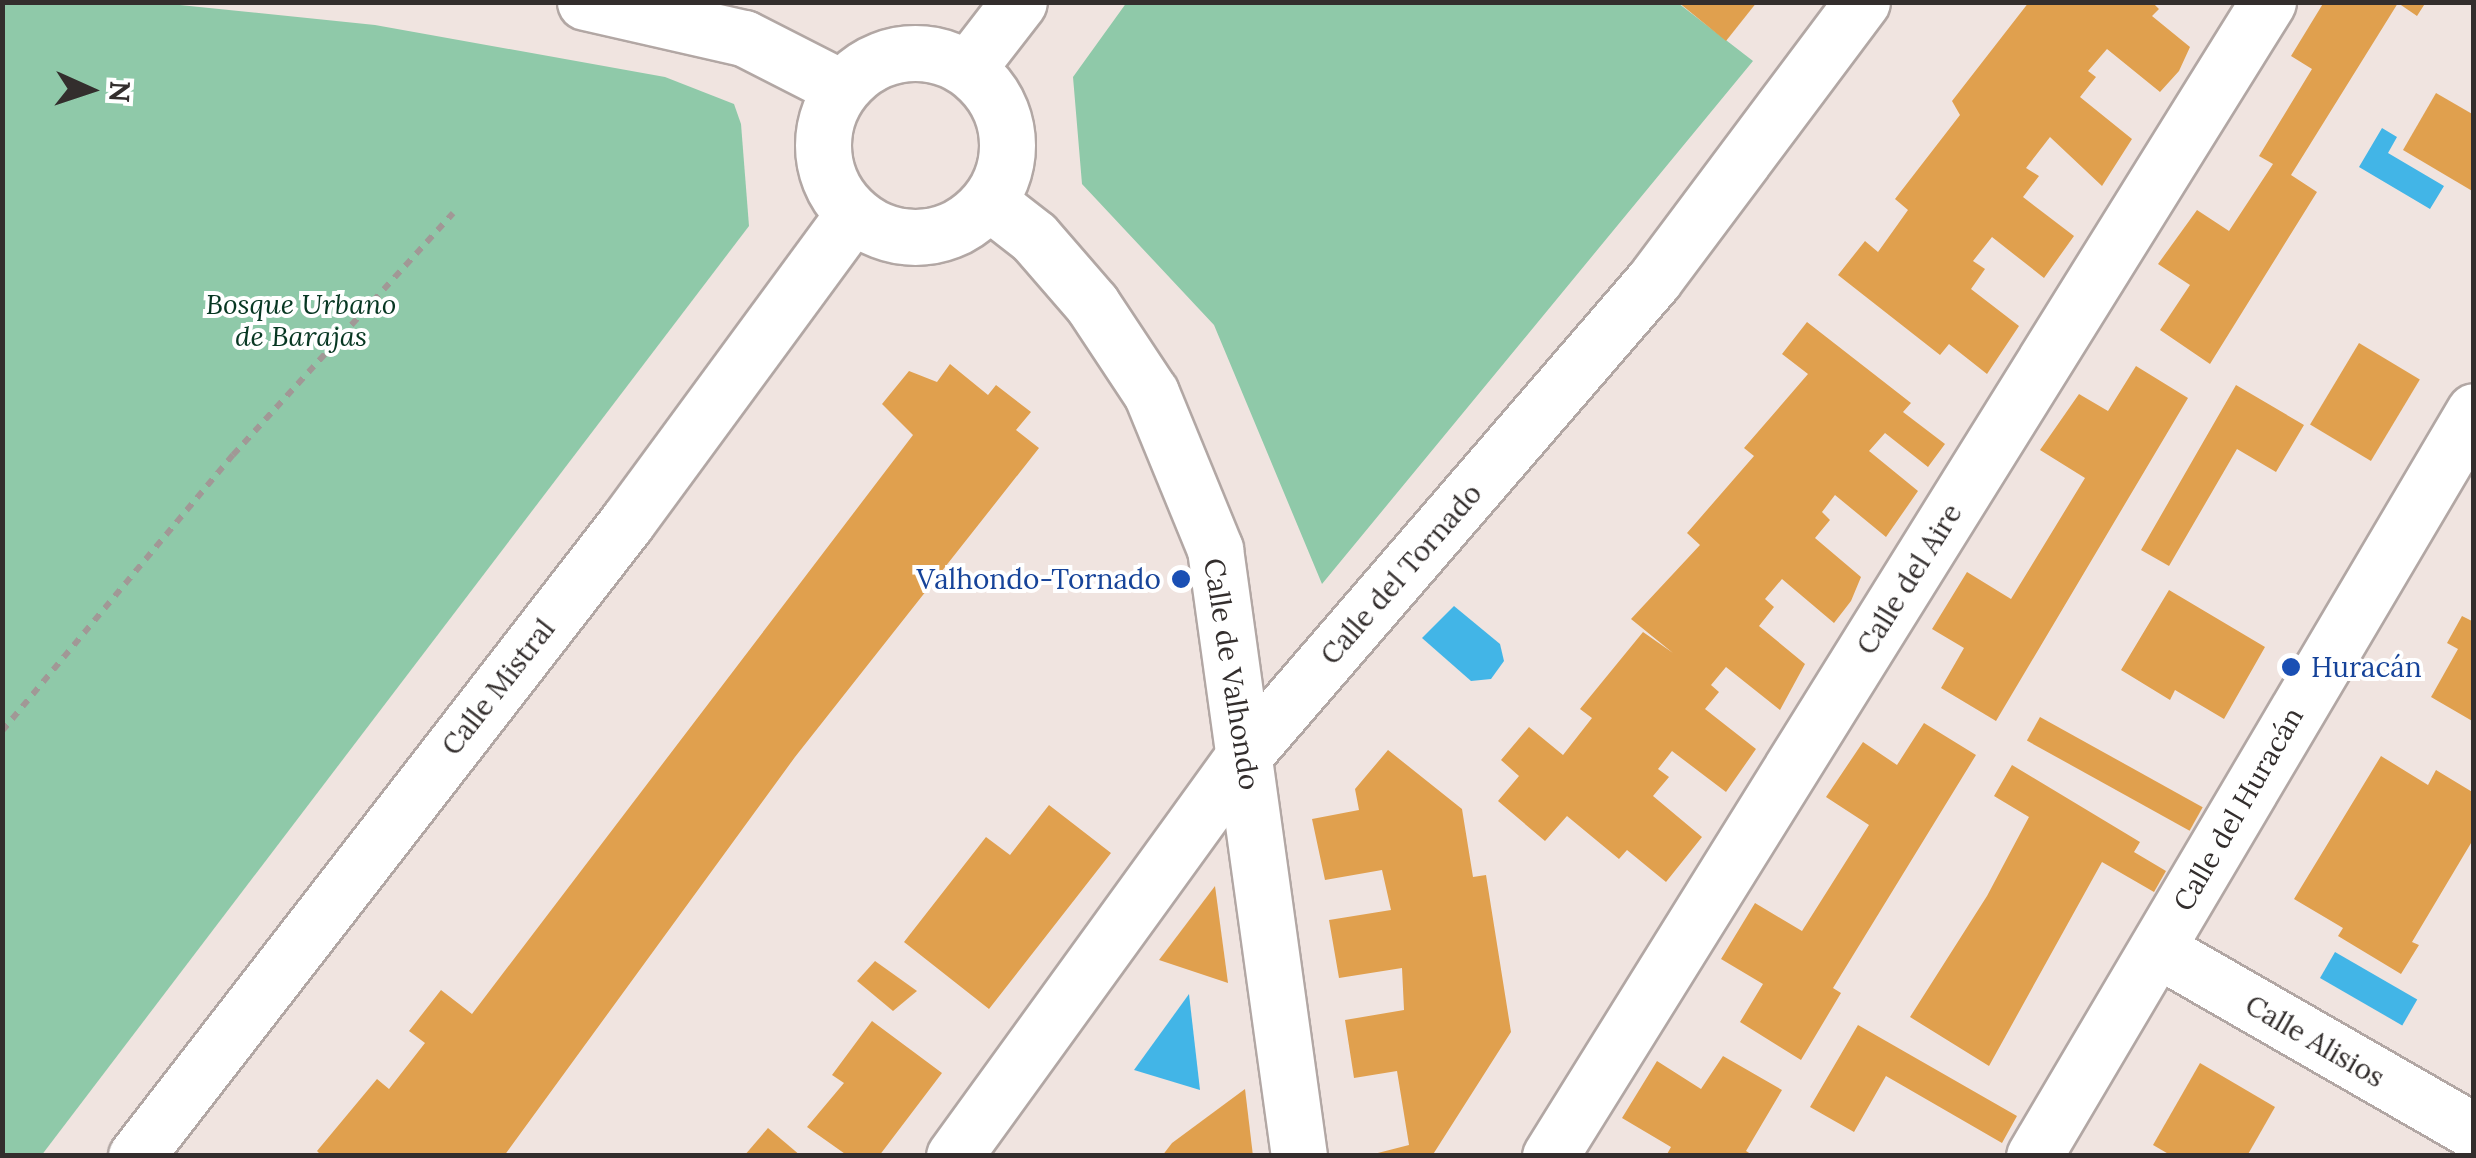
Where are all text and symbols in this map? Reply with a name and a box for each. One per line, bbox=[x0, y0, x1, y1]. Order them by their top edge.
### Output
north arrow bbox=[40, 40, 140, 140]
text: N bbox=[101, 80, 139, 103]
park label: Bosque Urbano de Barajas bbox=[206, 287, 396, 353]
street label: Calle del Tornado bbox=[1313, 477, 1489, 671]
street label: Calle del Aire bbox=[1849, 498, 1969, 660]
street label: Calle de Valhondo bbox=[1197, 556, 1267, 792]
place label: Valhondo-Tornado bbox=[917, 562, 1161, 596]
marker: Valhondo-Tornado bbox=[1170, 568, 1192, 590]
street label: Calle Mistral bbox=[435, 612, 561, 762]
place label: Huracán bbox=[2311, 650, 2422, 684]
marker: Huracán bbox=[2280, 656, 2302, 678]
street label: Calle del Huracán bbox=[2166, 701, 2310, 917]
street label: Calle Alisios bbox=[2239, 988, 2391, 1094]

